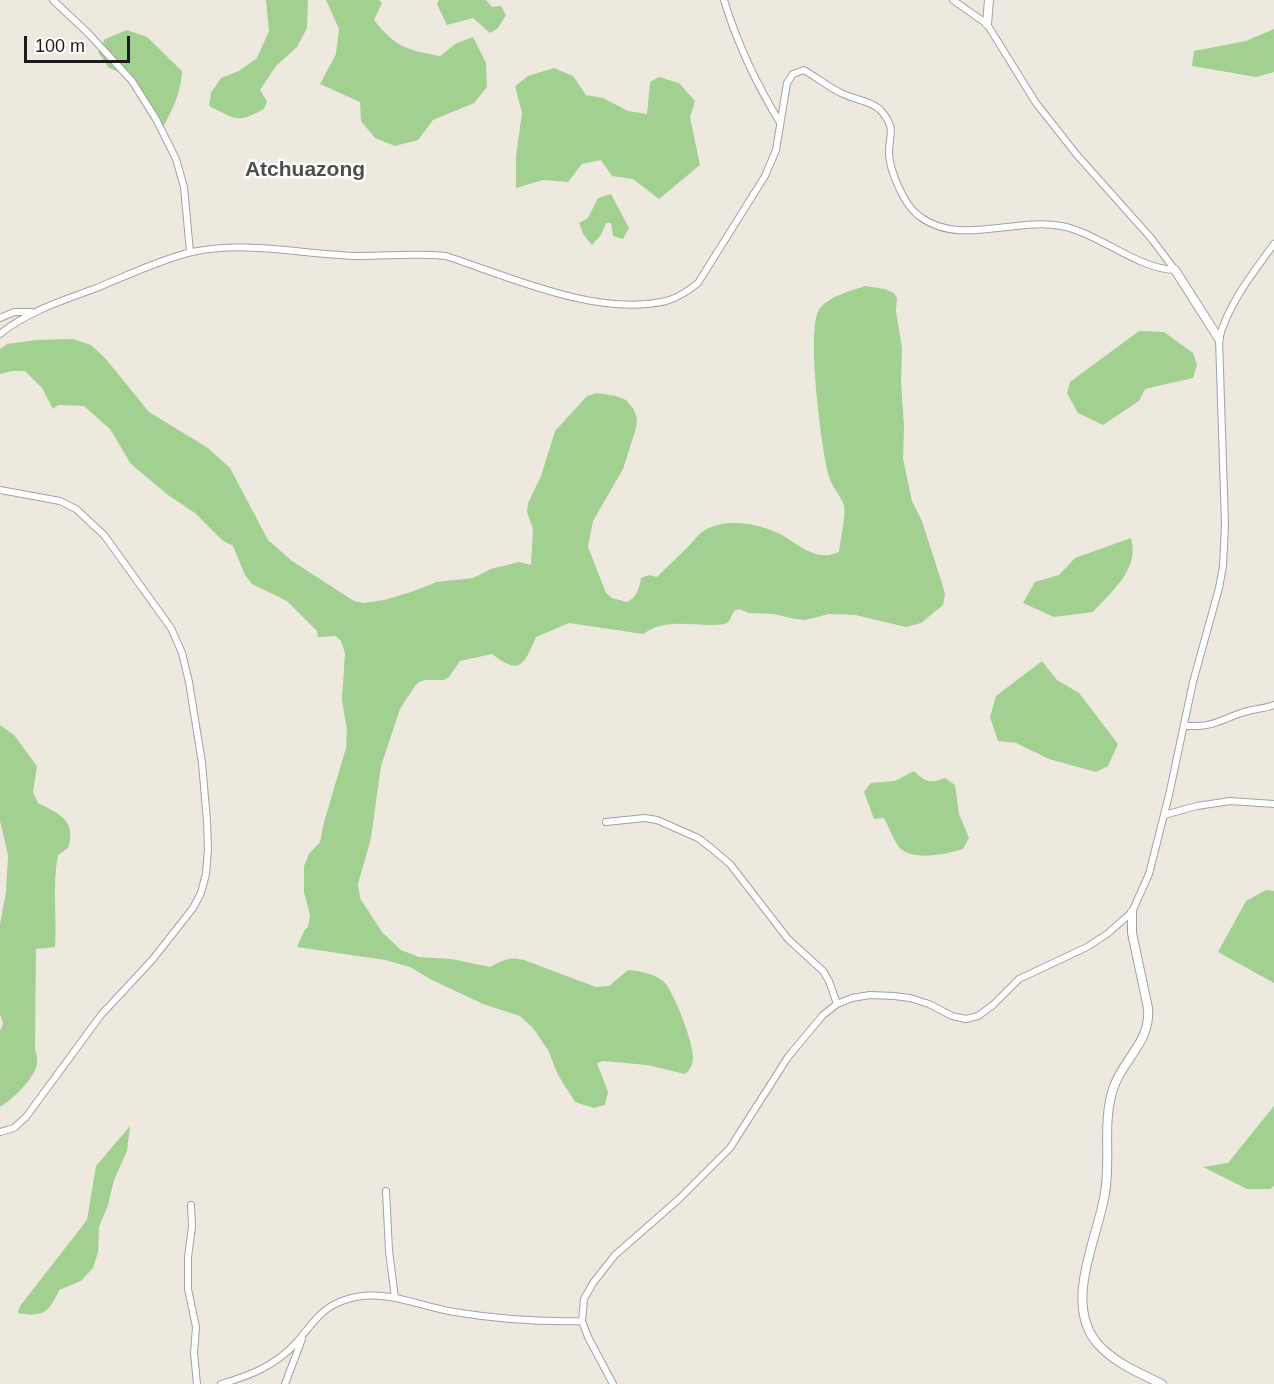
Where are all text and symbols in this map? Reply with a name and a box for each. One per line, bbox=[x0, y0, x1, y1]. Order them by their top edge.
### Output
scale bar bbox=[27, 24, 134, 62]
text: 100 m bbox=[35, 36, 85, 56]
district label: Atchuazong bbox=[245, 157, 365, 183]

